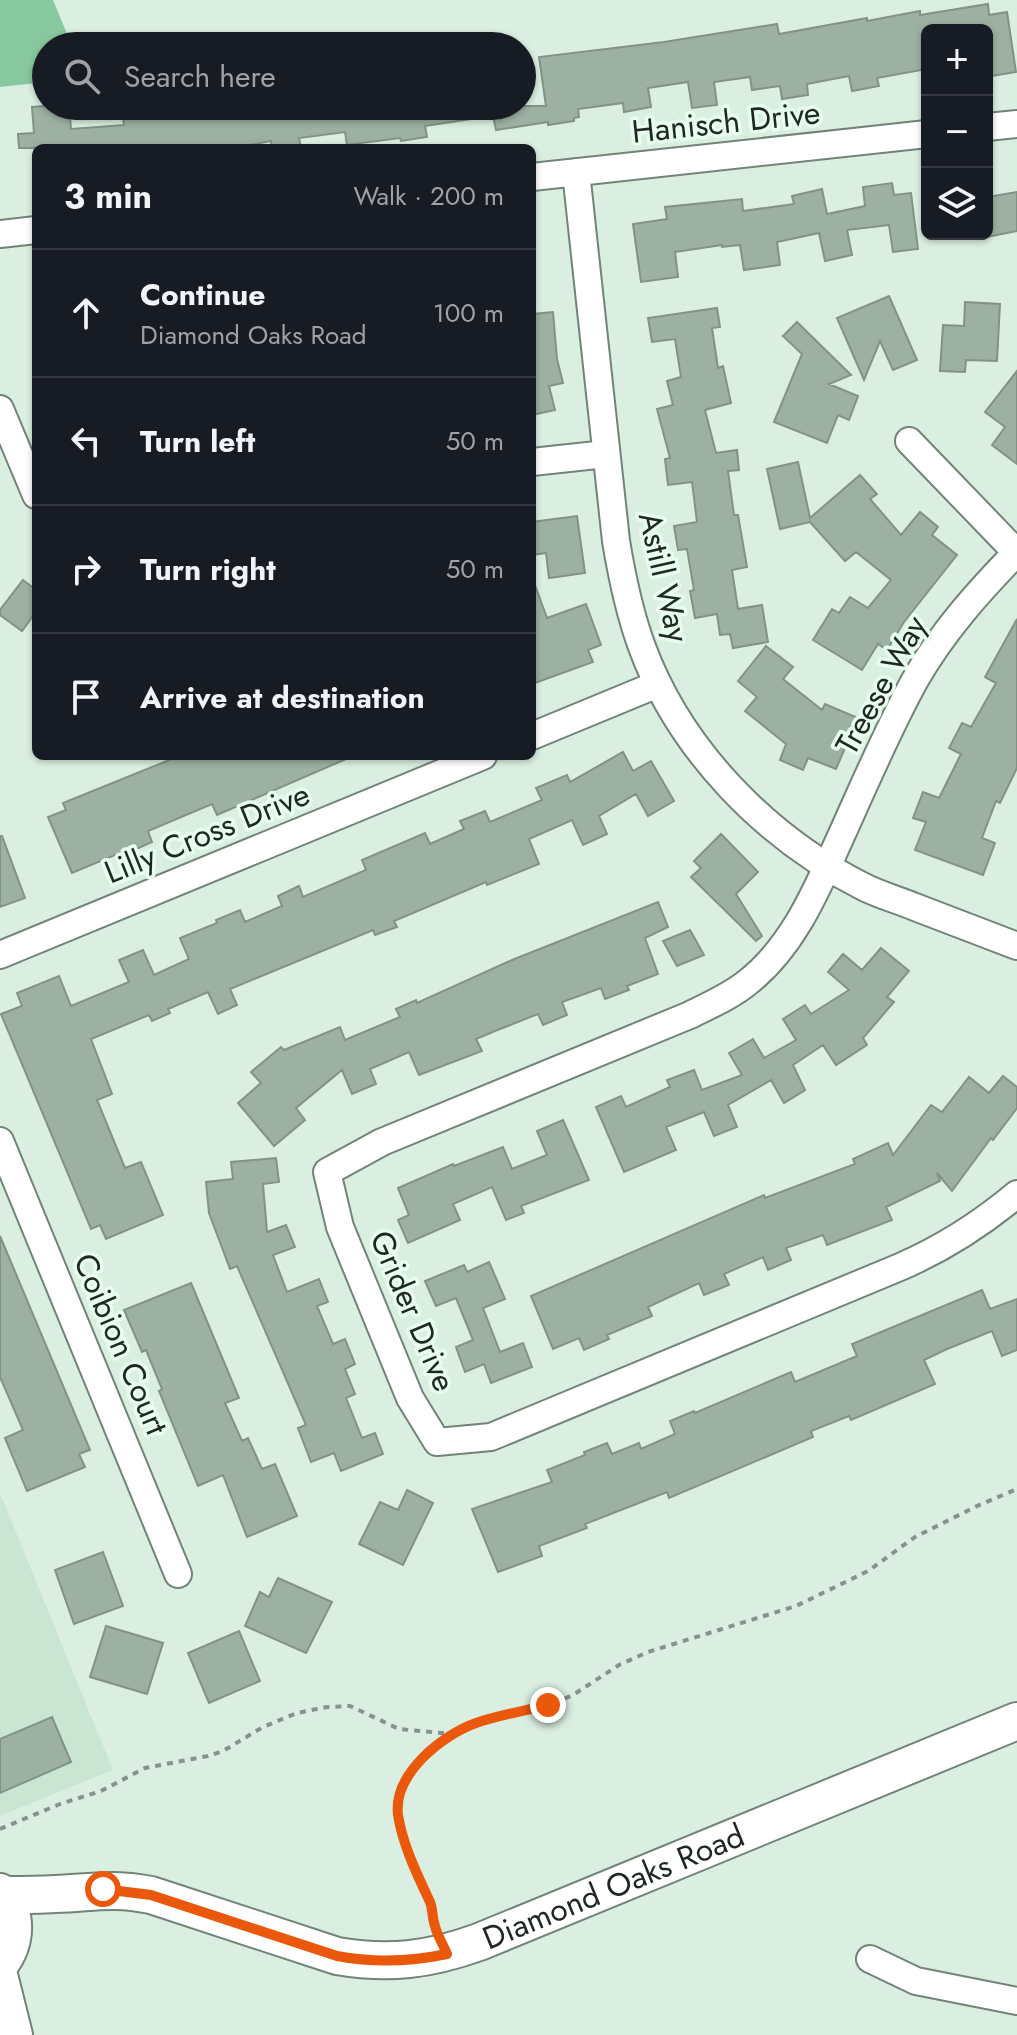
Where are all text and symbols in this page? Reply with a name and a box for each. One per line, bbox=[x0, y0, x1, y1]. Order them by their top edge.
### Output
map controls bbox=[921, 24, 993, 240]
button: + bbox=[921, 24, 993, 96]
search box bbox=[32, 32, 536, 120]
icon: search bbox=[60, 54, 104, 98]
text: Search here bbox=[124, 55, 276, 98]
street label: Hanisch Drive bbox=[630, 89, 822, 155]
button: − bbox=[921, 96, 993, 168]
button: layers bbox=[921, 168, 993, 240]
text: 3 min bbox=[64, 172, 152, 221]
text: Walk · 200 m bbox=[353, 177, 504, 215]
text: Continue bbox=[140, 273, 266, 316]
icon: ahead bbox=[64, 291, 108, 335]
text: 100 m bbox=[433, 294, 504, 332]
text: Diamond Oaks Road bbox=[140, 316, 367, 354]
icon: left bbox=[64, 419, 108, 463]
text: Turn left bbox=[140, 420, 255, 463]
text: 50 m bbox=[446, 422, 504, 460]
street label: Astill Way bbox=[627, 507, 701, 647]
icon: right bbox=[64, 547, 108, 591]
text: Turn right bbox=[140, 548, 276, 591]
text: 50 m bbox=[446, 550, 504, 588]
street label: Treese Way bbox=[824, 606, 939, 763]
icon: arrive bbox=[64, 675, 108, 719]
text: Arrive at destination bbox=[140, 676, 425, 719]
street label: Lilly Cross Drive bbox=[98, 771, 316, 895]
street label: Grider Drive bbox=[359, 1224, 467, 1398]
street label: Coibion Court bbox=[62, 1246, 180, 1442]
route end bbox=[530, 1687, 566, 1723]
street label: Diamond Oaks Road bbox=[476, 1812, 751, 1961]
route start bbox=[85, 1871, 121, 1907]

